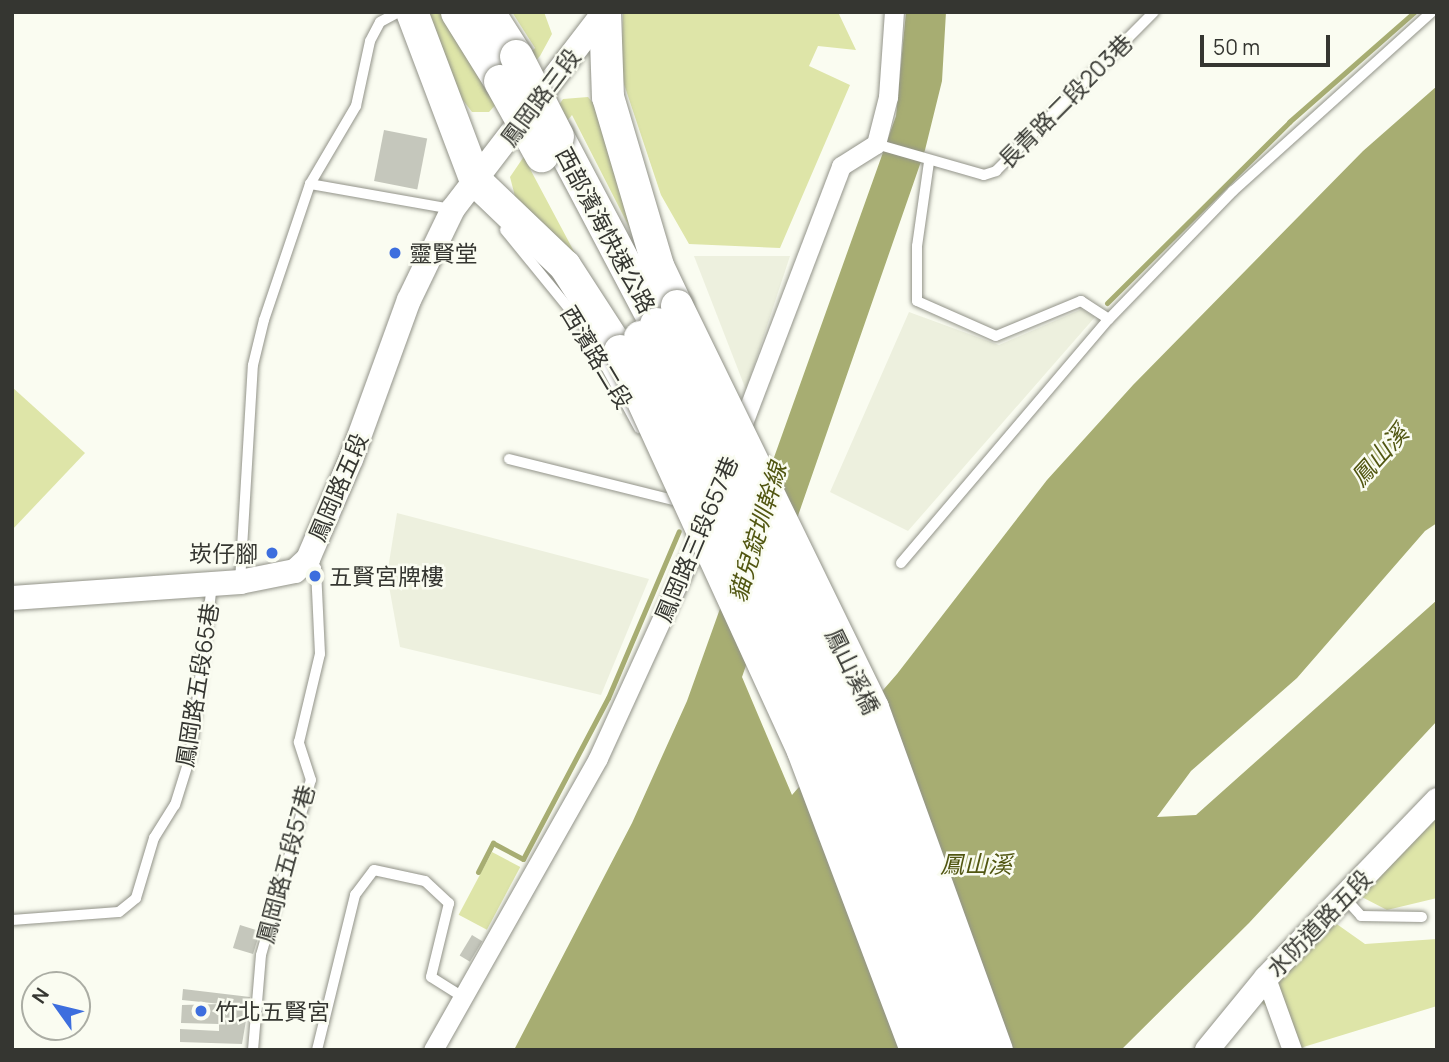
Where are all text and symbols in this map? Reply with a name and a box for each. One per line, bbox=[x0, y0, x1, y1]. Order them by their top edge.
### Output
scale bar bbox=[1204, 21, 1334, 65]
street label: 長青路二段203巷 bbox=[992, 28, 1138, 174]
text: 50 m bbox=[1213, 33, 1260, 61]
street label: 鳳岡路三段 bbox=[494, 43, 586, 151]
street label: 西部濱海快速公路 bbox=[551, 142, 661, 318]
place label: 靈賢堂 bbox=[409, 239, 478, 267]
marker: 靈賢堂 bbox=[387, 245, 403, 261]
street label: 西濱路二段 bbox=[556, 301, 638, 413]
water label: 鳳山溪 bbox=[1344, 419, 1414, 491]
street label: 鳳岡路五段 bbox=[303, 429, 373, 545]
street label: 鳳岡路三段657巷 bbox=[649, 452, 743, 626]
water label: 貓兒錠圳幹線 bbox=[722, 459, 792, 605]
place label: 崁仔腳 bbox=[189, 539, 258, 567]
marker: 崁仔腳 bbox=[264, 545, 280, 561]
place label: 五賢宮牌樓 bbox=[329, 562, 444, 590]
marker: 五賢宮牌樓 bbox=[307, 568, 323, 584]
street label: 鳳岡路五段65巷 bbox=[170, 601, 224, 769]
street label: 鳳山溪橋 bbox=[820, 624, 886, 718]
street label: 鳳岡路五段57巷 bbox=[251, 782, 319, 946]
water label: 鳳山溪 bbox=[940, 850, 1012, 878]
street label: 水防道路五段 bbox=[1261, 864, 1377, 982]
north arrow bbox=[21, 971, 91, 1041]
text: N bbox=[26, 982, 55, 1008]
place label: 竹北五賢宮 bbox=[215, 997, 330, 1025]
marker: 竹北五賢宮 bbox=[193, 1003, 209, 1019]

